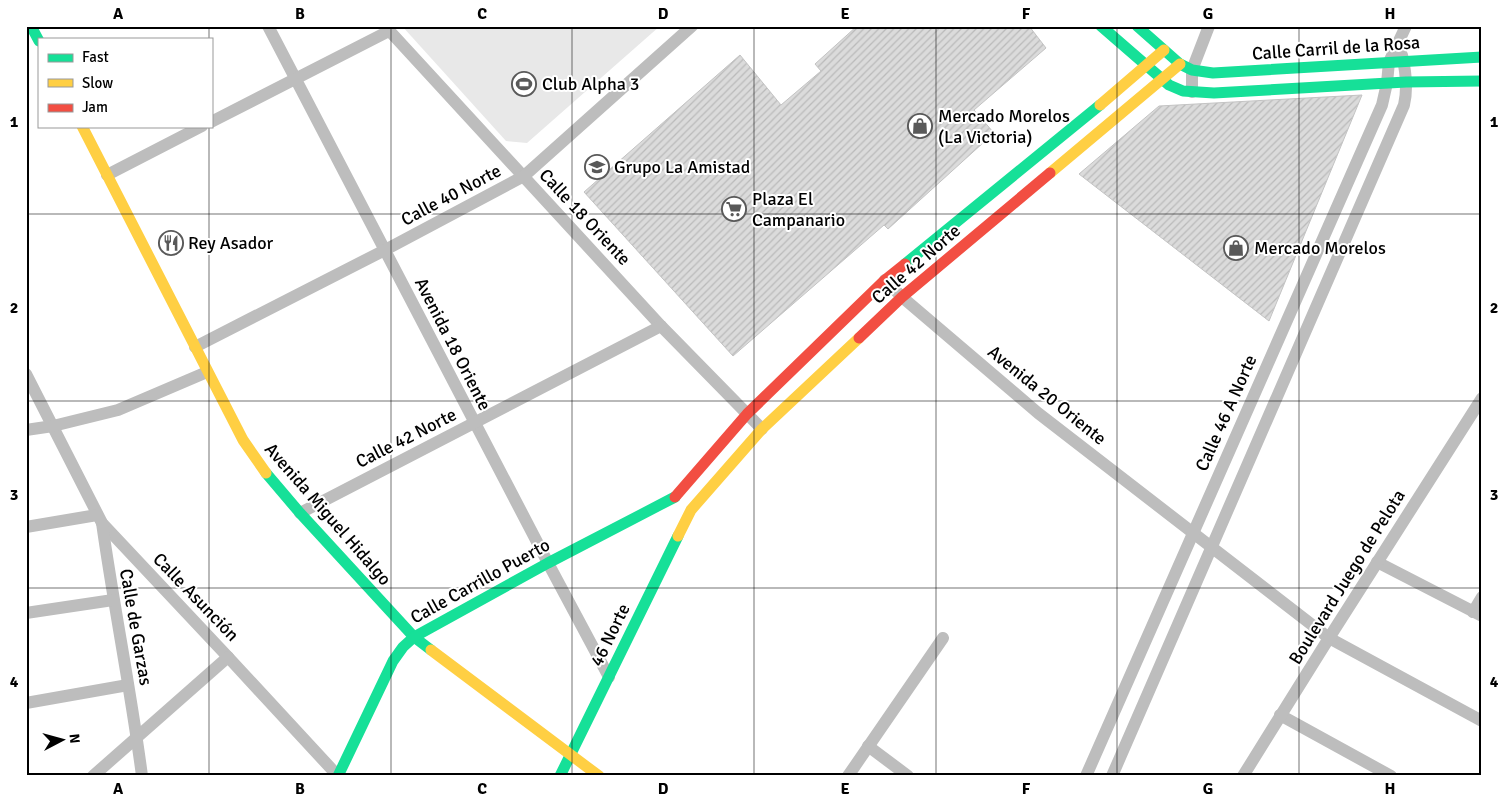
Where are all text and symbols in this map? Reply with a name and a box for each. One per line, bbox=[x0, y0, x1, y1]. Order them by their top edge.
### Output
text: A bbox=[113, 4, 124, 24]
text: B bbox=[295, 4, 305, 24]
text: C bbox=[477, 4, 487, 24]
text: D bbox=[658, 4, 669, 24]
text: E bbox=[840, 4, 850, 24]
text: F bbox=[1022, 4, 1031, 24]
text: G bbox=[1203, 4, 1213, 24]
text: H bbox=[1385, 4, 1395, 24]
street label: Calle Carril de la Rosa bbox=[1251, 31, 1421, 65]
legend bbox=[38, 38, 212, 128]
text: Fast bbox=[82, 48, 109, 66]
sports icon: Club Alpha 3 bbox=[511, 71, 537, 97]
place label: Club Alpha 3 bbox=[542, 73, 640, 95]
text: Slow bbox=[82, 74, 113, 92]
text: Jam bbox=[82, 98, 108, 116]
place label: Mercado Morelos (La Victoria) bbox=[938, 105, 1070, 148]
text: 1 bbox=[10, 112, 19, 132]
text: 1 bbox=[1490, 112, 1499, 132]
shop icon: Mercado Morelos (La Victoria) bbox=[907, 113, 933, 139]
school or university icon: Grupo La Amistad bbox=[584, 154, 610, 180]
place label: Grupo La Amistad bbox=[614, 156, 750, 178]
street label: Calle 40 Norte bbox=[397, 159, 505, 231]
street label: Calle 18 Oriente bbox=[535, 164, 635, 270]
place label: Plaza El Campanario bbox=[752, 188, 845, 231]
supermarket icon: Plaza El Campanario bbox=[721, 196, 747, 222]
street label: Calle 42 Norte bbox=[867, 220, 965, 308]
restaurant icon: Rey Asador bbox=[158, 230, 184, 256]
place label: Rey Asador bbox=[188, 232, 274, 254]
shop icon: Mercado Morelos bbox=[1223, 235, 1249, 261]
place label: Mercado Morelos bbox=[1254, 237, 1386, 259]
street label: Avenida 18 Oriente bbox=[410, 274, 496, 414]
text: 2 bbox=[10, 298, 18, 318]
text: 2 bbox=[1490, 298, 1498, 318]
street label: Avenida 20 Oriente bbox=[983, 341, 1111, 449]
street label: Calle 46 A Norte bbox=[1191, 351, 1261, 475]
street label: Calle 42 Norte bbox=[352, 403, 460, 473]
street label: Avenida Miguel Hidalgo bbox=[260, 438, 396, 590]
text: 3 bbox=[10, 485, 18, 505]
text: 3 bbox=[1490, 485, 1498, 505]
street label: Boulevard Juego de Pelota bbox=[1284, 486, 1410, 668]
street label: Calle Carrillo Puerto bbox=[406, 534, 554, 628]
street label: Calle Asunción bbox=[148, 548, 244, 646]
street label: Calle de Garzas bbox=[115, 567, 157, 687]
street label: 46 Norte bbox=[585, 600, 635, 670]
text: 4 bbox=[10, 672, 19, 692]
text: 4 bbox=[1490, 672, 1499, 692]
north arrow bbox=[38, 714, 88, 764]
text: N bbox=[65, 733, 83, 744]
text: A bbox=[113, 779, 124, 799]
text: B bbox=[295, 779, 305, 799]
text: C bbox=[477, 779, 487, 799]
text: D bbox=[658, 779, 669, 799]
text: E bbox=[840, 779, 850, 799]
text: F bbox=[1022, 779, 1031, 799]
text: G bbox=[1203, 779, 1213, 799]
text: H bbox=[1385, 779, 1395, 799]

